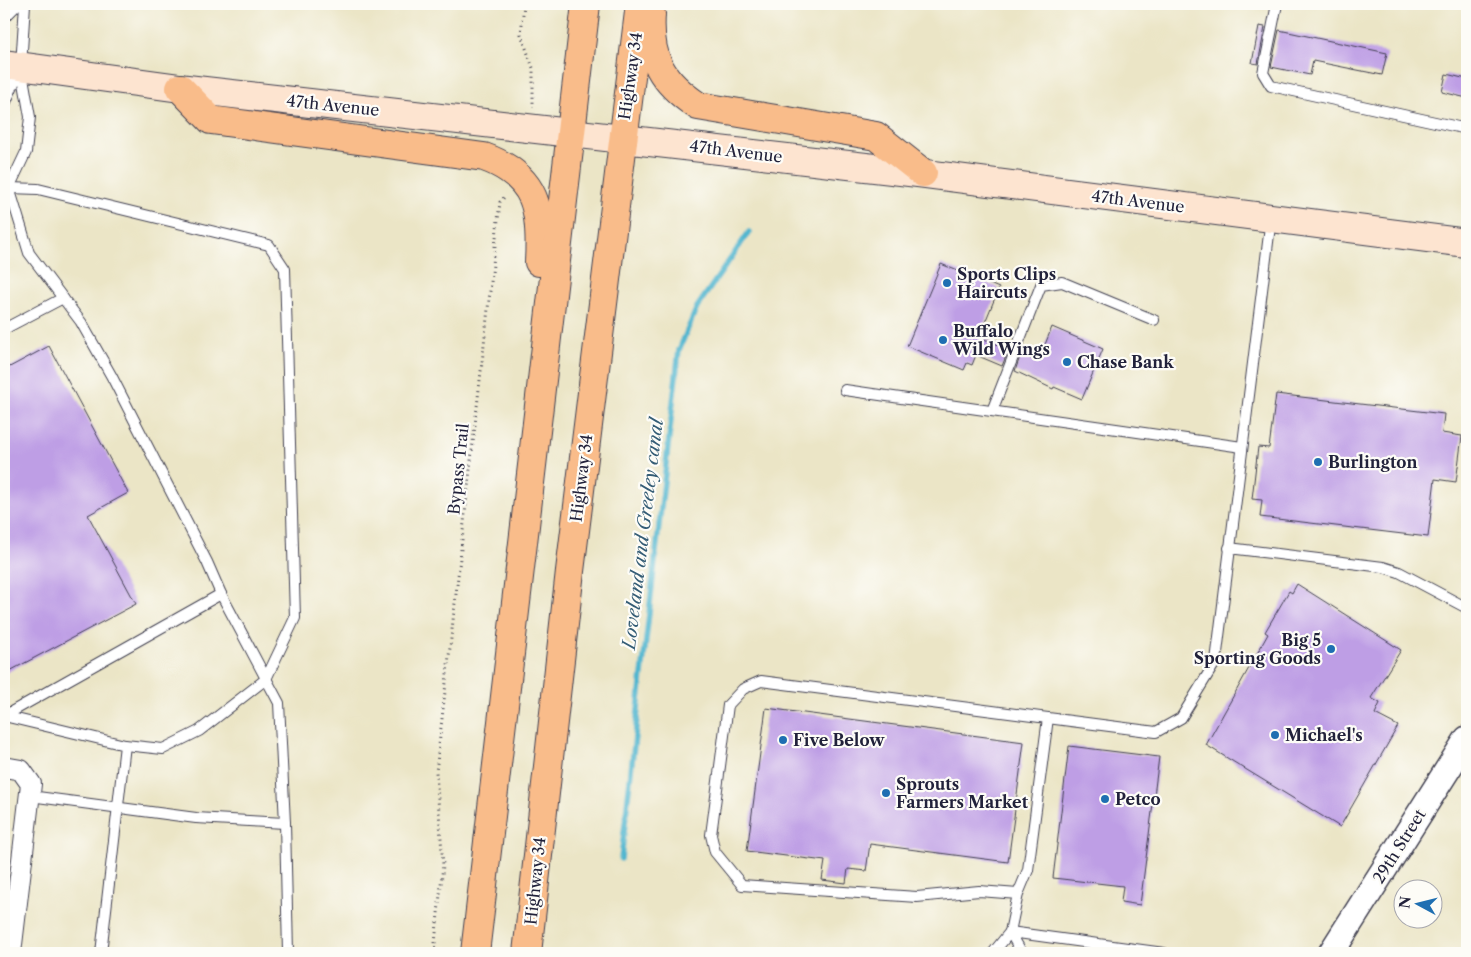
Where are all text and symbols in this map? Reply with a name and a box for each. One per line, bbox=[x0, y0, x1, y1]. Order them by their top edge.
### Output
street label: Highway 34 bbox=[614, 31, 646, 121]
street label: 47th Avenue bbox=[286, 90, 380, 120]
street label: 47th Avenue bbox=[688, 135, 784, 167]
street label: 47th Avenue bbox=[1090, 185, 1186, 217]
place label: Sports Clips Haircuts bbox=[957, 264, 1056, 302]
marker: Sports Clips Haircuts bbox=[941, 277, 953, 289]
place label: Buffalo Wild Wings bbox=[952, 321, 1050, 359]
marker: Buffalo Wild Wings bbox=[937, 334, 949, 346]
place label: Chase Bank bbox=[1077, 352, 1174, 372]
marker: Chase Bank bbox=[1061, 356, 1073, 368]
water label: Loveland and Greeley canal bbox=[618, 415, 668, 653]
street label: Bypass Trail bbox=[443, 422, 473, 516]
street label: Highway 34 bbox=[566, 433, 596, 523]
place label: Burlington bbox=[1328, 452, 1417, 472]
marker: Burlington bbox=[1312, 456, 1324, 468]
place label: Big 5 Sporting Goods bbox=[1194, 630, 1321, 668]
marker: Big 5 Sporting Goods bbox=[1325, 643, 1337, 655]
place label: Michael's bbox=[1285, 725, 1363, 745]
marker: Michael's bbox=[1269, 729, 1281, 741]
place label: Five Below bbox=[793, 730, 885, 750]
marker: Five Below bbox=[777, 734, 789, 746]
place label: Sprouts Farmers Market bbox=[896, 774, 1029, 812]
marker: Sprouts Farmers Market bbox=[880, 787, 892, 799]
place label: Petco bbox=[1115, 789, 1161, 809]
marker: Petco bbox=[1099, 793, 1111, 805]
street label: 29th Street bbox=[1368, 805, 1430, 887]
street label: Highway 34 bbox=[520, 836, 550, 926]
north arrow bbox=[1394, 880, 1444, 930]
text: N bbox=[1395, 895, 1415, 910]

